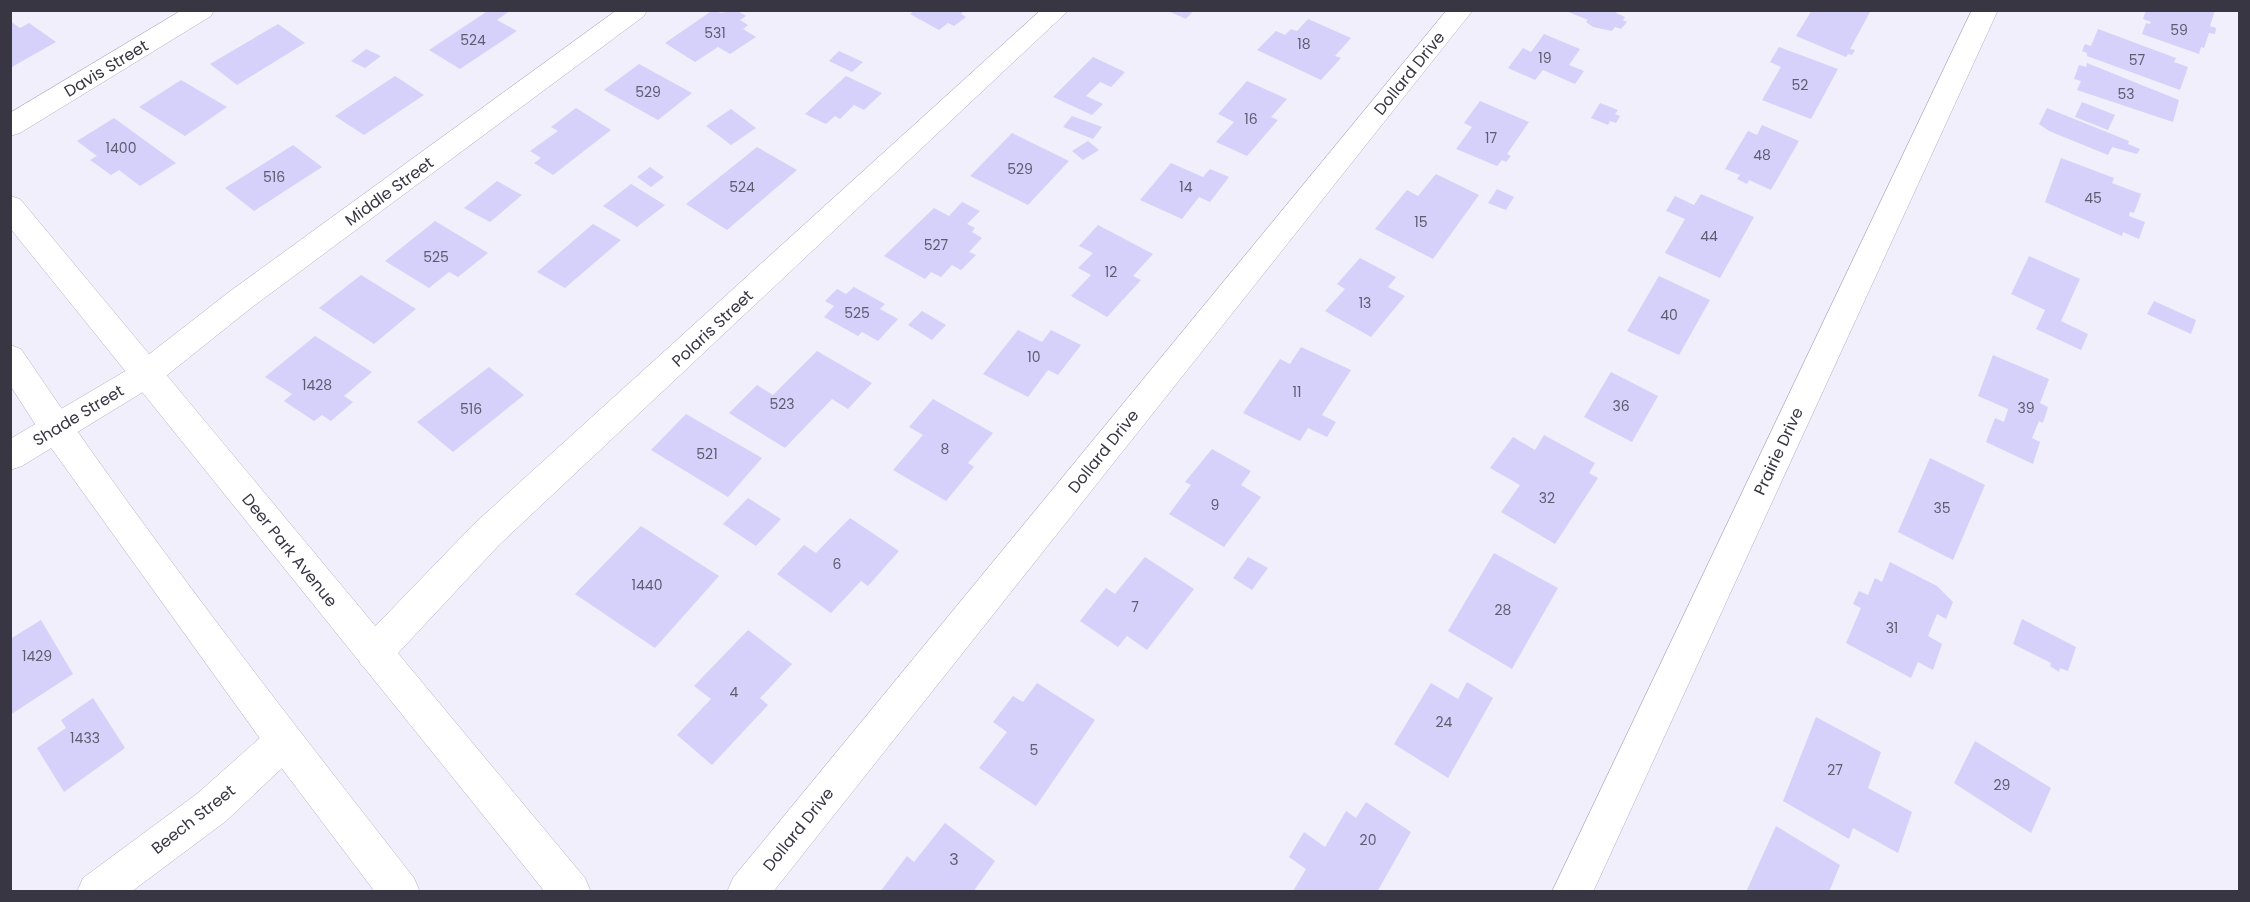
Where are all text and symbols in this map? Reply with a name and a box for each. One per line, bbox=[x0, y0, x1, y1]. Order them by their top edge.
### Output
house number: 59 bbox=[2170, 20, 2188, 40]
house number: 531 bbox=[704, 23, 726, 43]
street label: Dollard Drive bbox=[1369, 27, 1450, 120]
house number: 524 bbox=[460, 30, 486, 50]
street label: Davis Street bbox=[60, 34, 153, 103]
house number: 18 bbox=[1297, 34, 1311, 54]
house number: 19 bbox=[1538, 48, 1552, 68]
house number: 57 bbox=[2129, 50, 2146, 70]
house number: 52 bbox=[1792, 75, 1808, 95]
house number: 529 bbox=[635, 82, 661, 102]
house number: 53 bbox=[2117, 84, 2135, 104]
house number: 16 bbox=[1244, 109, 1258, 129]
house number: 17 bbox=[1485, 128, 1497, 148]
house number: 1400 bbox=[106, 138, 136, 158]
house number: 48 bbox=[1753, 145, 1771, 165]
street label: Middle Street bbox=[340, 151, 438, 231]
house number: 529 bbox=[1007, 159, 1033, 179]
house number: 516 bbox=[263, 167, 285, 187]
house number: 524 bbox=[729, 177, 755, 197]
house number: 14 bbox=[1179, 177, 1193, 197]
house number: 45 bbox=[2084, 188, 2102, 208]
house number: 15 bbox=[1414, 212, 1428, 232]
house number: 44 bbox=[1700, 226, 1718, 246]
house number: 527 bbox=[924, 235, 949, 255]
house number: 525 bbox=[423, 247, 449, 267]
house number: 12 bbox=[1105, 262, 1117, 282]
street label: Polaris Street bbox=[667, 284, 758, 372]
house number: 13 bbox=[1359, 293, 1371, 313]
house number: 525 bbox=[844, 303, 870, 323]
house number: 40 bbox=[1660, 305, 1678, 325]
house number: 10 bbox=[1027, 347, 1041, 367]
house number: 1428 bbox=[302, 375, 332, 395]
street label: Shade Street bbox=[28, 379, 128, 452]
house number: 11 bbox=[1293, 382, 1301, 402]
house number: 523 bbox=[769, 394, 795, 414]
house number: 36 bbox=[1612, 396, 1630, 416]
house number: 39 bbox=[2017, 398, 2035, 418]
house number: 516 bbox=[460, 399, 482, 419]
street label: Prairie Drive bbox=[1748, 404, 1809, 499]
street label: Dollard Drive bbox=[1063, 405, 1144, 498]
house number: 8 bbox=[941, 439, 950, 459]
house number: 521 bbox=[696, 444, 718, 464]
house number: 32 bbox=[1539, 488, 1555, 508]
street label: Deer Park Avenue bbox=[237, 489, 343, 612]
house number: 9 bbox=[1211, 495, 1219, 515]
house number: 35 bbox=[1933, 498, 1951, 518]
house number: 6 bbox=[833, 554, 842, 574]
house number: 1440 bbox=[632, 575, 662, 595]
house number: 7 bbox=[1131, 597, 1139, 617]
house number: 28 bbox=[1495, 600, 1512, 620]
house number: 31 bbox=[1886, 618, 1898, 638]
house number: 1429 bbox=[22, 646, 52, 666]
house number: 4 bbox=[730, 682, 739, 702]
house number: 24 bbox=[1436, 712, 1453, 732]
house number: 1433 bbox=[70, 728, 100, 748]
house number: 5 bbox=[1030, 740, 1038, 760]
house number: 27 bbox=[1827, 760, 1843, 780]
house number: 29 bbox=[1994, 775, 2010, 795]
street label: Beech Street bbox=[147, 779, 240, 859]
street label: Dollard Drive bbox=[758, 783, 839, 876]
house number: 20 bbox=[1360, 830, 1376, 850]
house number: 3 bbox=[949, 848, 959, 871]

